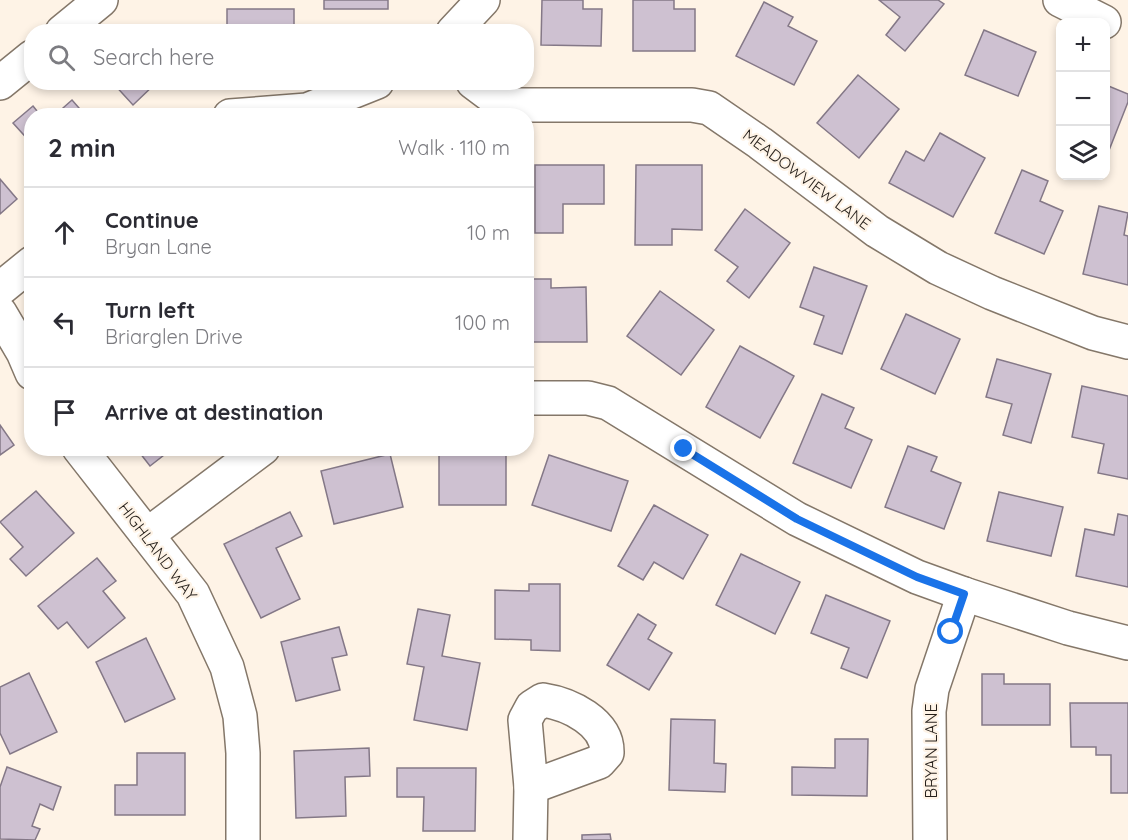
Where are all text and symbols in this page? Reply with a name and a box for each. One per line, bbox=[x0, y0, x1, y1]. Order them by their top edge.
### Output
map controls bbox=[1056, 18, 1110, 180]
button: + bbox=[1056, 18, 1110, 72]
search box bbox=[24, 24, 534, 90]
icon: search bbox=[45, 41, 78, 74]
text: Search here bbox=[93, 43, 214, 71]
button: − bbox=[1056, 72, 1110, 126]
street label: MEADOWVIEW LANE bbox=[739, 124, 875, 234]
button: layers bbox=[1056, 126, 1110, 180]
text: 2 min bbox=[48, 131, 116, 164]
text: Walk · 110 m bbox=[398, 135, 510, 160]
text: Continue bbox=[105, 206, 199, 234]
icon: ahead bbox=[48, 216, 81, 249]
text: 10 m bbox=[467, 220, 510, 245]
text: Bryan Lane bbox=[105, 234, 212, 259]
text: Turn left bbox=[105, 296, 195, 324]
icon: left bbox=[48, 306, 81, 339]
text: 100 m bbox=[455, 310, 510, 335]
text: Briarglen Drive bbox=[105, 324, 243, 349]
icon: arrive bbox=[48, 396, 81, 429]
text: Arrive at destination bbox=[105, 398, 323, 426]
route end bbox=[670, 435, 696, 461]
street label: HIGHLAND WAY bbox=[114, 498, 202, 604]
route start bbox=[937, 618, 963, 644]
street label: BRYAN LANE bbox=[921, 703, 941, 799]

